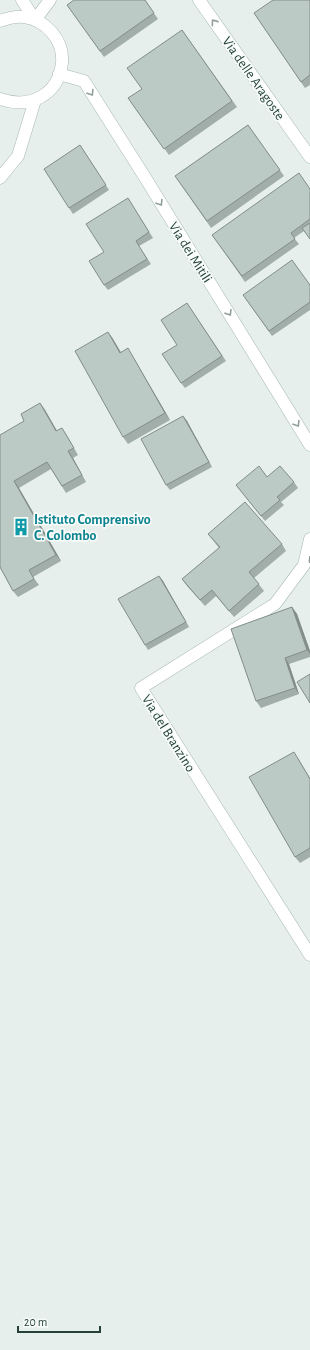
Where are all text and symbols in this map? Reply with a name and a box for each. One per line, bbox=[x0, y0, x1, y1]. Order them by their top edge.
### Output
one-way arrow bbox=[212, 20, 219, 27]
street label: Via delle Aragoste bbox=[219, 34, 287, 123]
one-way arrow bbox=[86, 89, 94, 96]
one-way arrow bbox=[156, 199, 163, 206]
street label: Via dei Mitili bbox=[166, 220, 214, 285]
one-way arrow bbox=[224, 309, 231, 316]
one-way arrow bbox=[292, 420, 299, 427]
place label: Istituto Comprensivo C. Colombo bbox=[34, 513, 151, 543]
building icon: Istituto Comprensivo C. Colombo bbox=[11, 517, 31, 537]
street label: Via del Branzino bbox=[139, 692, 197, 775]
scale bar bbox=[18, 1308, 100, 1334]
text: 20 m bbox=[24, 1316, 47, 1328]

